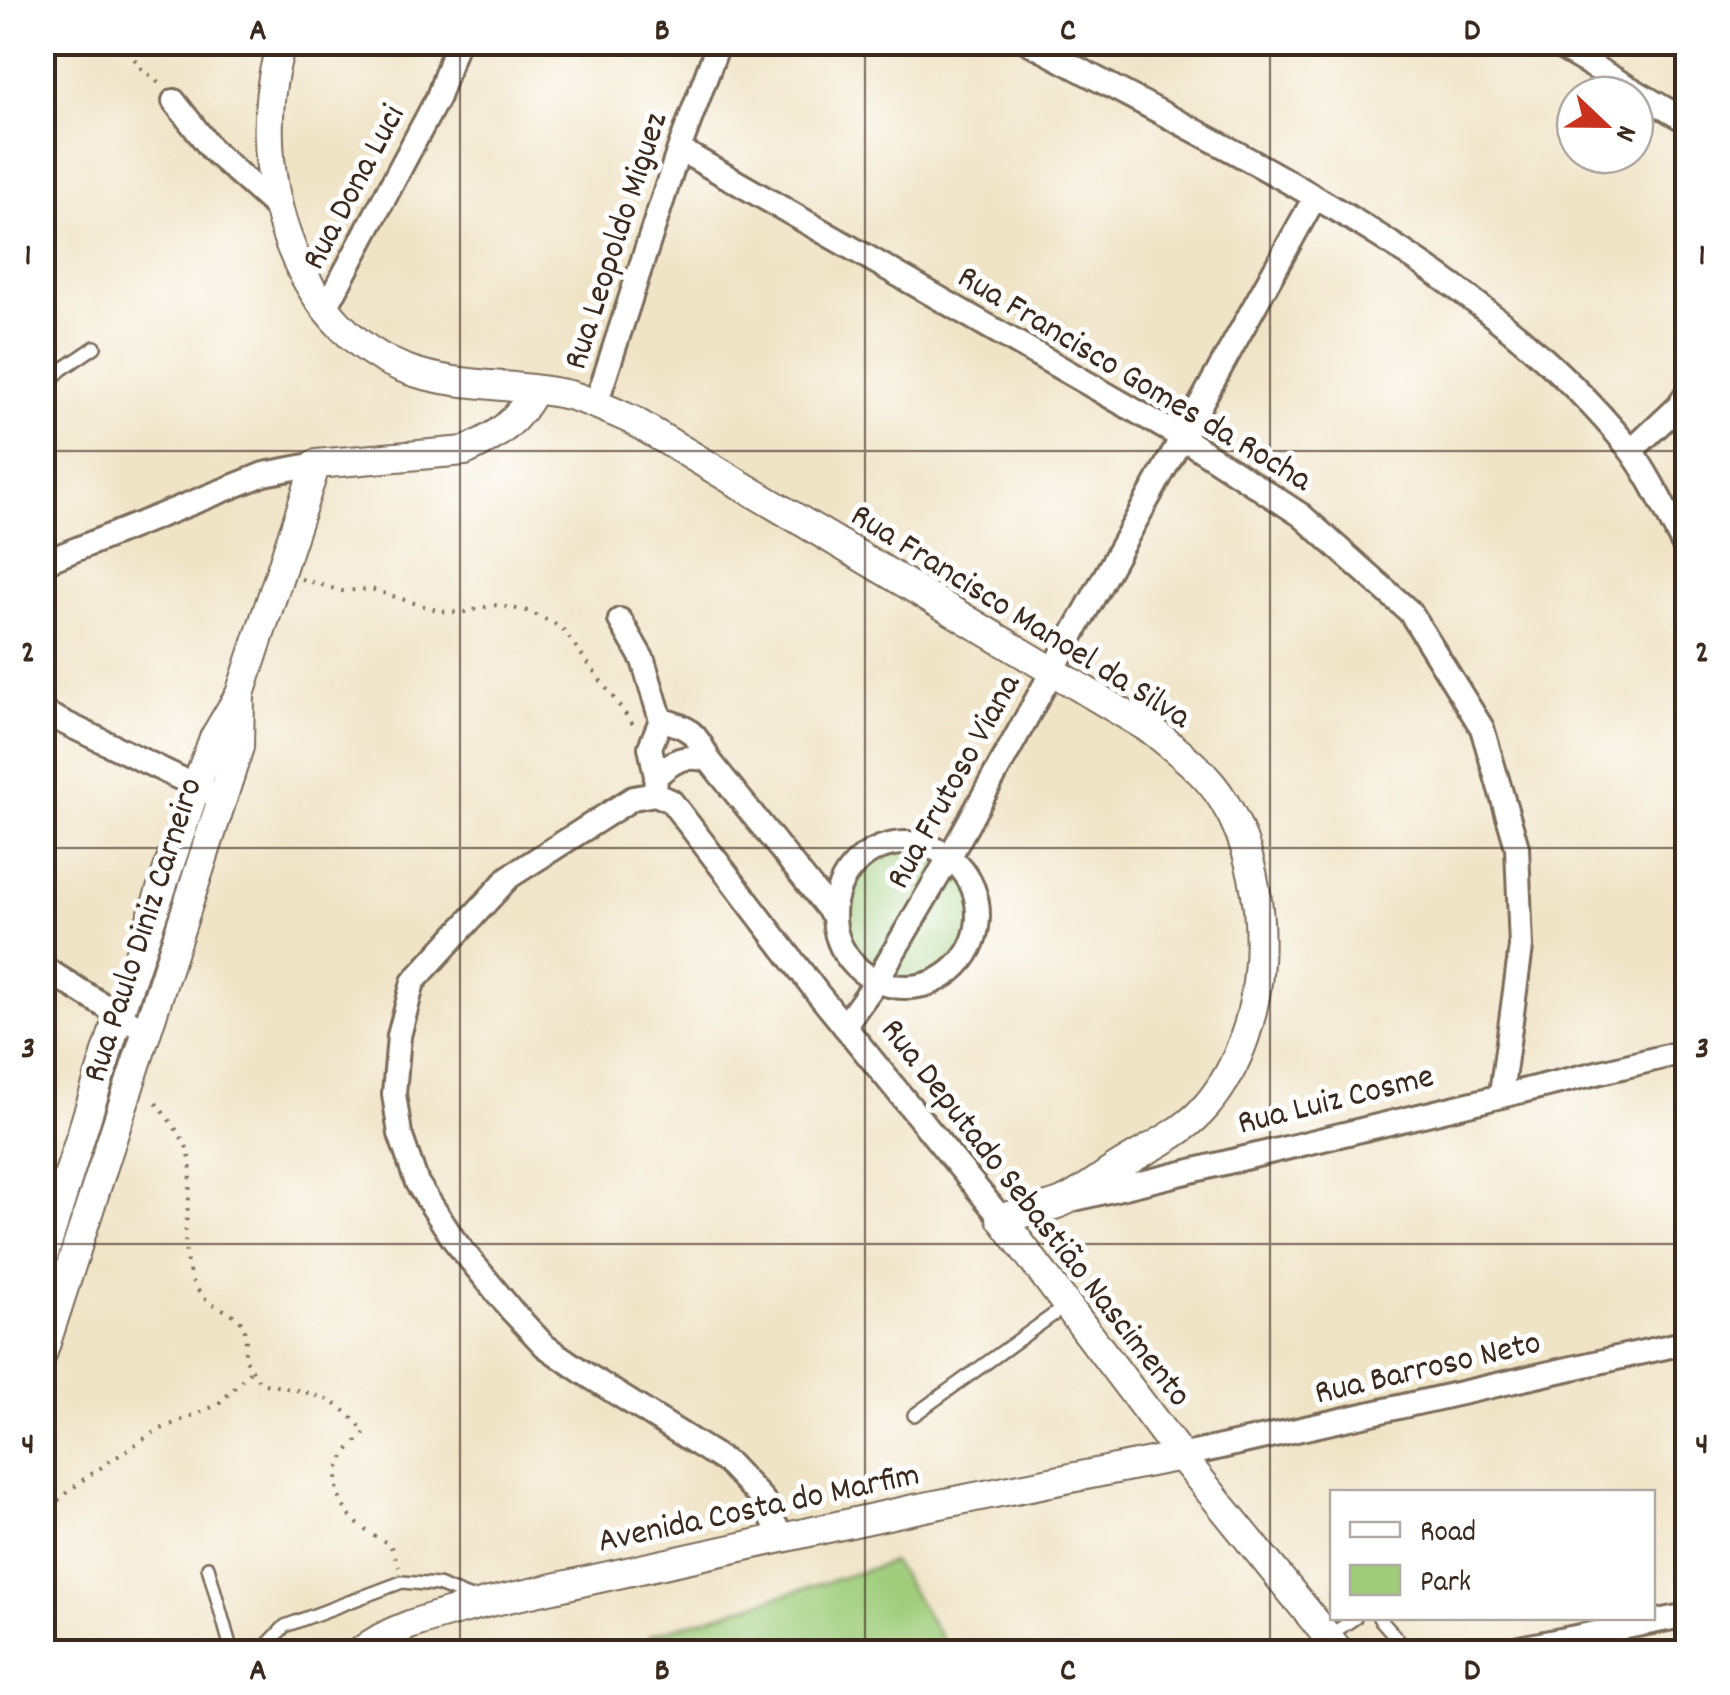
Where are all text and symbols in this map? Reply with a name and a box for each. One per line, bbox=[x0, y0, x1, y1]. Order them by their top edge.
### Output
text: A bbox=[249, 10, 267, 56]
text: B bbox=[654, 10, 670, 56]
text: C bbox=[1060, 10, 1076, 56]
text: D bbox=[1464, 10, 1481, 56]
north arrow bbox=[1555, 75, 1655, 175]
street label: Rua Dona Luci bbox=[291, 97, 420, 280]
street label: Rua Leopoldo Miguez bbox=[553, 106, 683, 377]
text: N bbox=[1602, 119, 1645, 146]
text: 1 bbox=[24, 235, 32, 281]
text: 1 bbox=[1698, 235, 1706, 281]
street label: Rua Francisco Gomes da Rocha bbox=[947, 254, 1321, 507]
street label: Rua Francisco Manoel da Silva bbox=[839, 493, 1200, 744]
text: 2 bbox=[21, 632, 35, 678]
text: 2 bbox=[1695, 632, 1709, 678]
street label: Rua Frutoso Viana bbox=[876, 665, 1036, 899]
street label: Rua Paulo Diniz Carneiro bbox=[72, 772, 218, 1089]
street label: Rua Deputado Sebastião Nascimento bbox=[866, 1009, 1202, 1419]
text: 3 bbox=[21, 1028, 35, 1074]
text: 3 bbox=[1695, 1028, 1709, 1074]
street label: Rua Luiz Cosme bbox=[1233, 1053, 1440, 1150]
street label: Rua Barroso Neto bbox=[1310, 1320, 1546, 1420]
text: 4 bbox=[21, 1424, 35, 1470]
text: 4 bbox=[1695, 1424, 1709, 1470]
street label: Avenida Costa do Marfim bbox=[594, 1451, 924, 1568]
legend bbox=[1330, 1490, 1655, 1620]
text: Road bbox=[1420, 1513, 1476, 1556]
text: Park bbox=[1420, 1563, 1471, 1606]
text: A bbox=[249, 1650, 267, 1695]
text: B bbox=[654, 1650, 670, 1695]
text: C bbox=[1060, 1650, 1076, 1695]
text: D bbox=[1464, 1650, 1481, 1695]

